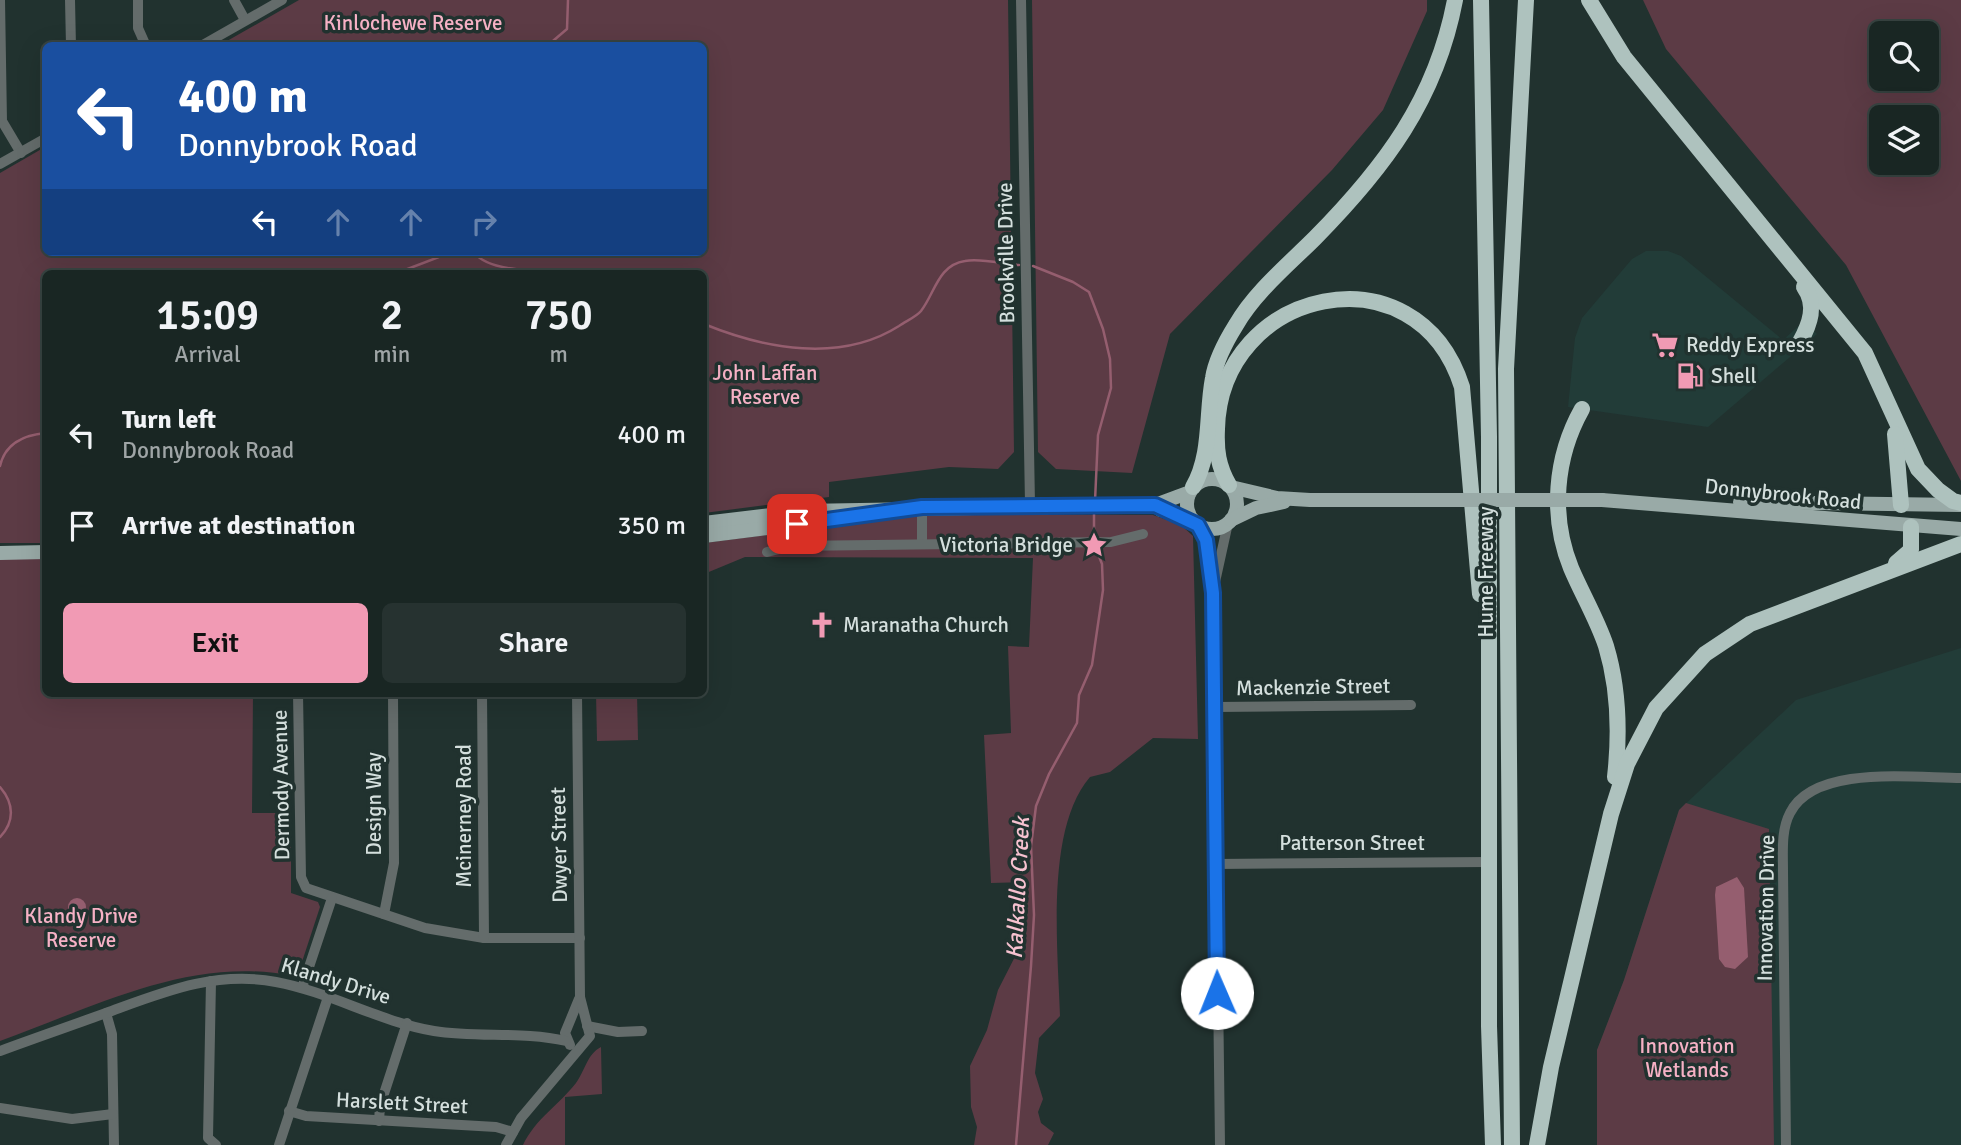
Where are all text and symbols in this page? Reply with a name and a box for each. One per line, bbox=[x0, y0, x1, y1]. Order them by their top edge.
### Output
park label: Kinlochewe Reserve bbox=[324, 10, 502, 36]
map controls bbox=[1869, 21, 1939, 175]
button: search bbox=[1869, 21, 1939, 91]
text: 400 m bbox=[178, 66, 308, 126]
icon: left bbox=[63, 70, 154, 161]
button: layers bbox=[1869, 105, 1939, 175]
text: Donnybrook Road bbox=[178, 126, 418, 165]
street label: Brookville Drive bbox=[992, 182, 1020, 324]
icon: left bbox=[246, 203, 284, 241]
icon: ahead bbox=[319, 203, 357, 241]
icon: ahead bbox=[392, 203, 430, 241]
icon: right bbox=[465, 203, 503, 241]
text: 15:09 bbox=[156, 290, 259, 341]
text: 2 bbox=[380, 290, 403, 341]
text: 750 bbox=[525, 290, 593, 341]
supermarket icon: Reddy Express bbox=[1650, 330, 1680, 360]
place label: Reddy Express bbox=[1686, 332, 1814, 358]
text: Arrival bbox=[174, 340, 241, 369]
text: min bbox=[373, 340, 410, 369]
text: m bbox=[549, 340, 568, 369]
park label: John Laffan Reserve bbox=[713, 360, 817, 410]
fuel station icon: Shell bbox=[1675, 361, 1705, 391]
place label: Shell bbox=[1711, 363, 1757, 389]
text: Turn left bbox=[122, 404, 216, 436]
icon: left bbox=[63, 416, 101, 454]
text: 400 m bbox=[617, 419, 686, 451]
text: Donnybrook Road bbox=[122, 436, 294, 465]
street label: Donnybrook Road bbox=[1703, 473, 1863, 515]
pin bbox=[767, 494, 827, 554]
icon: arrive bbox=[778, 505, 816, 543]
street label: Hume Freeway bbox=[1473, 506, 1499, 638]
icon: arrive bbox=[63, 507, 101, 545]
text: Arrive at destination bbox=[122, 510, 355, 542]
text: 350 m bbox=[617, 510, 686, 542]
place icon: Victoria Bridge bbox=[1079, 530, 1109, 560]
place label: Victoria Bridge bbox=[939, 532, 1073, 558]
button: Exit bbox=[63, 603, 368, 683]
button: Share bbox=[382, 603, 686, 683]
church icon: Maranatha Church bbox=[807, 610, 837, 640]
place label: Maranatha Church bbox=[843, 612, 1009, 638]
street label: Mackenzie Street bbox=[1236, 673, 1390, 701]
street label: Dermody Avenue bbox=[267, 709, 295, 861]
street label: Mcinerney Road bbox=[451, 744, 477, 888]
street label: Design Way bbox=[361, 752, 387, 856]
street label: Dwyer Street bbox=[545, 787, 573, 903]
water label: Kalkallo Creek bbox=[1000, 814, 1036, 960]
street label: Patterson Street bbox=[1279, 830, 1425, 856]
street label: Innovation Drive bbox=[1752, 834, 1780, 982]
park label: Klandy Drive Reserve bbox=[24, 903, 138, 953]
street label: Klandy Drive bbox=[278, 952, 394, 1010]
position arrow bbox=[1180, 956, 1254, 1030]
park label: Innovation Wetlands bbox=[1639, 1033, 1735, 1083]
street label: Harslett Street bbox=[335, 1087, 469, 1119]

